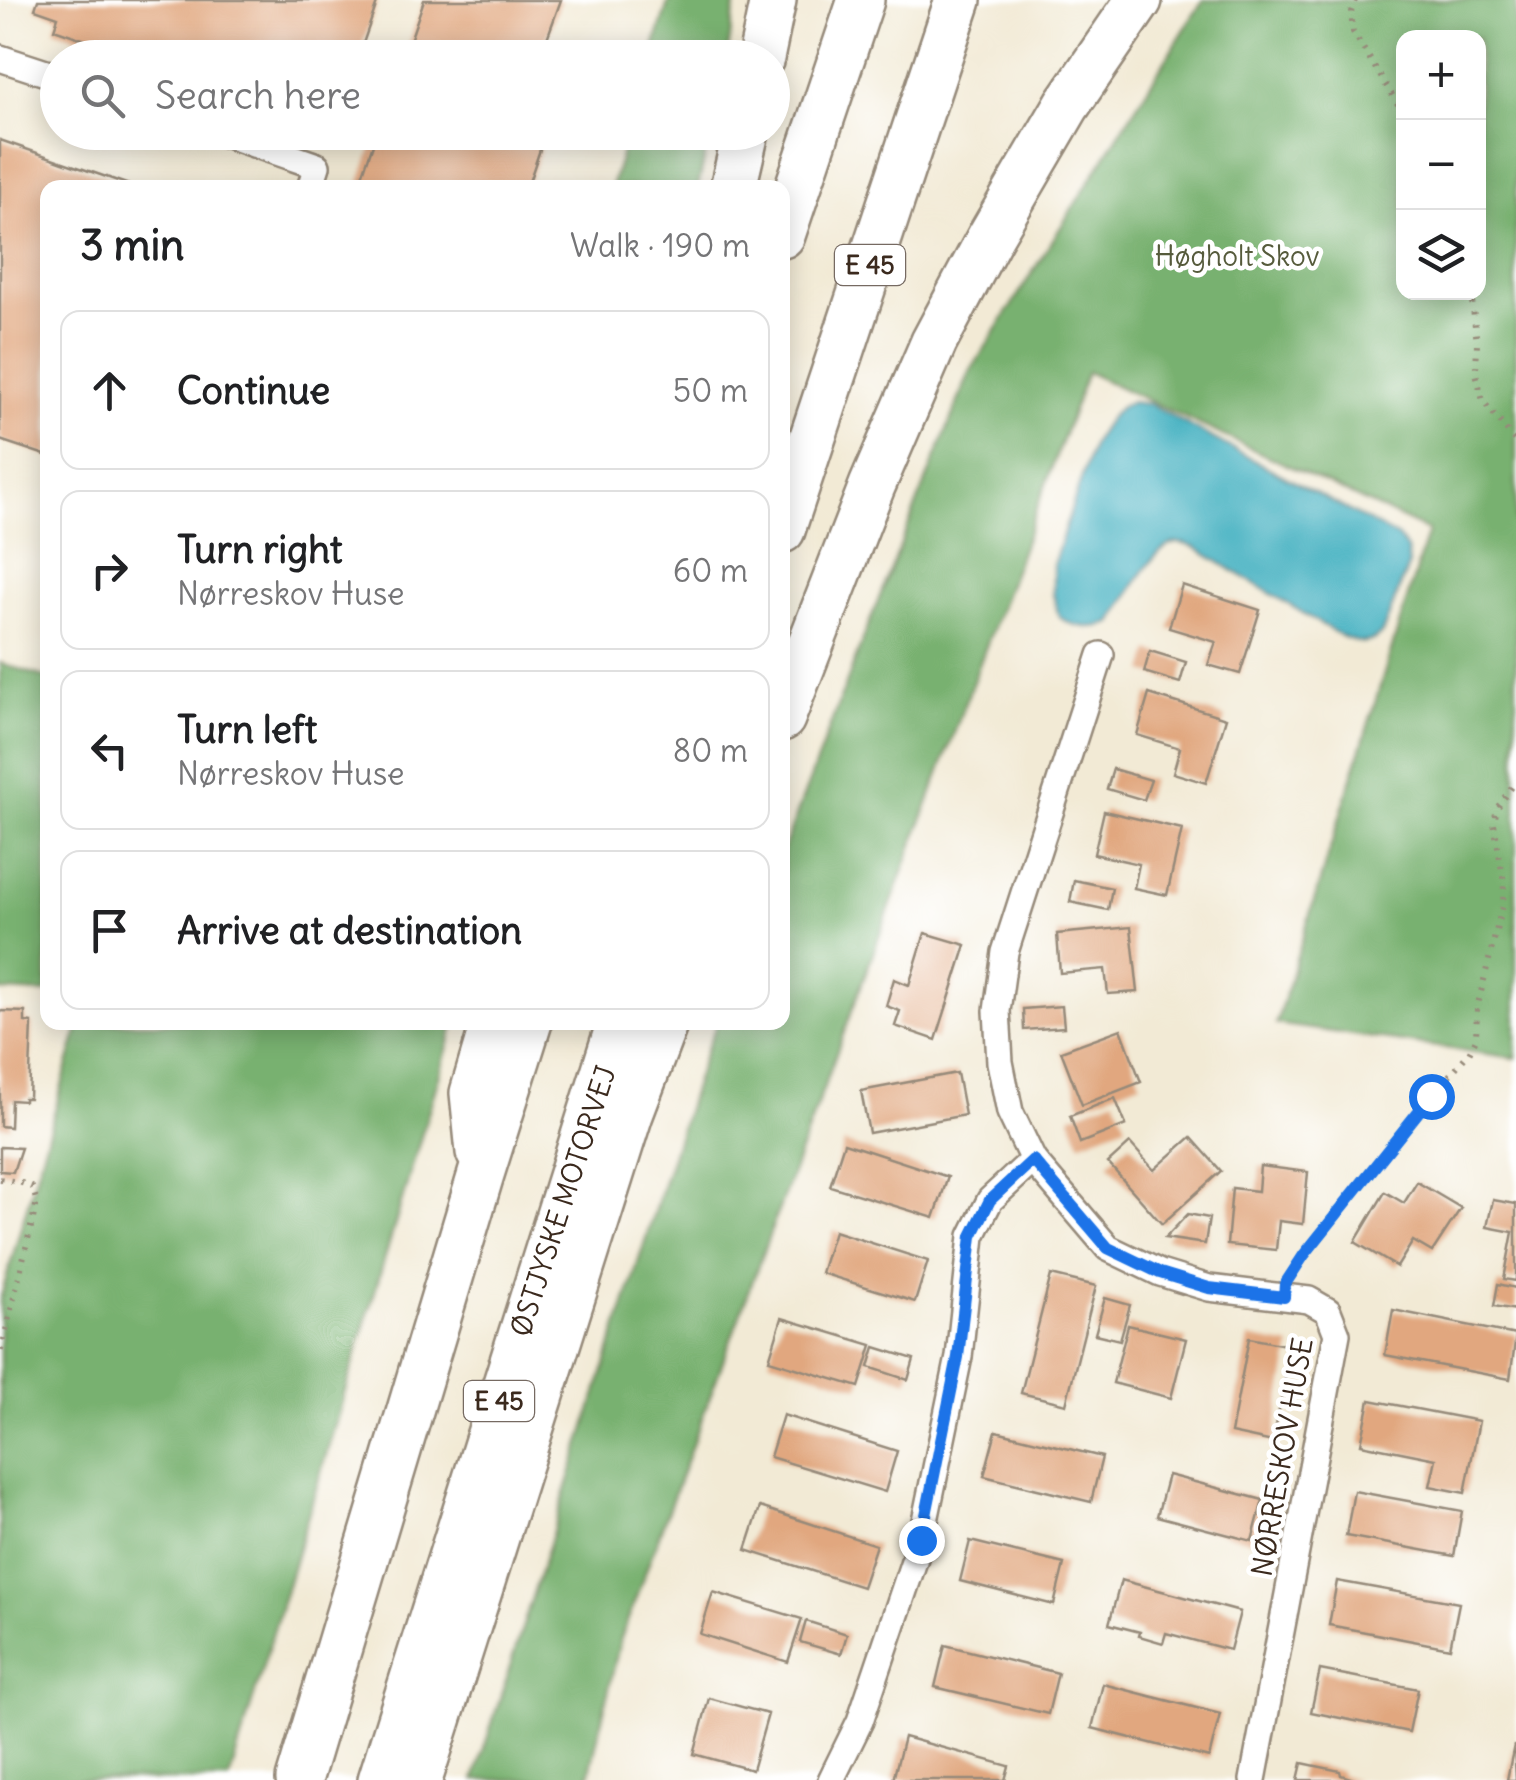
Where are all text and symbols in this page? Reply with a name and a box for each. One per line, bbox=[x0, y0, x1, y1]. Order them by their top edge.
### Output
map controls bbox=[1396, 30, 1486, 300]
button: + bbox=[1396, 30, 1486, 120]
search box bbox=[40, 40, 790, 150]
icon: search bbox=[75, 68, 130, 123]
text: Search here bbox=[155, 72, 361, 119]
button: − bbox=[1396, 120, 1486, 210]
button: layers bbox=[1396, 210, 1486, 300]
text: 3 min bbox=[80, 219, 184, 271]
text: Walk · 190 m bbox=[570, 225, 750, 266]
park label: Høgholt Skov bbox=[1155, 238, 1319, 274]
road number: E 45 bbox=[835, 245, 905, 285]
icon: ahead bbox=[82, 363, 137, 418]
text: Continue bbox=[177, 367, 330, 414]
text: 50 m bbox=[673, 370, 748, 411]
text: Turn right bbox=[177, 526, 343, 573]
icon: right bbox=[82, 543, 137, 598]
text: 60 m bbox=[673, 550, 748, 591]
text: Nørreskov Huse bbox=[177, 573, 404, 614]
text: Turn left bbox=[177, 706, 317, 753]
icon: left bbox=[82, 723, 137, 778]
text: 80 m bbox=[673, 730, 748, 771]
text: Nørreskov Huse bbox=[177, 753, 404, 794]
icon: arrive bbox=[82, 903, 137, 958]
text: Arrive at destination bbox=[177, 907, 522, 954]
street label: ØSTJYSKE MOTORVEJ bbox=[502, 1061, 624, 1341]
route start bbox=[1409, 1074, 1455, 1120]
street label: NØRRESKOV HUSE bbox=[1243, 1335, 1321, 1579]
road number: E 45 bbox=[464, 1381, 534, 1421]
route end bbox=[899, 1518, 945, 1564]

